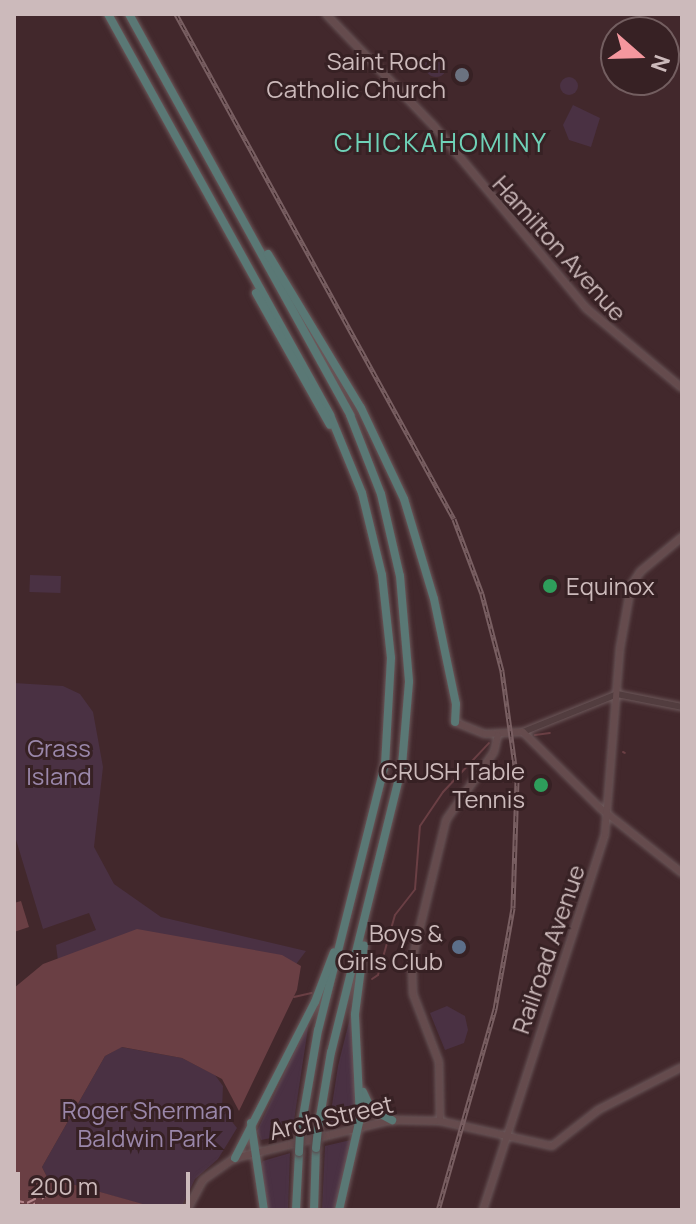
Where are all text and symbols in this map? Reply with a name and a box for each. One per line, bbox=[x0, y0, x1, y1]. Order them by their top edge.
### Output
north arrow bbox=[600, 16, 680, 96]
place label: Saint Roch Catholic Church bbox=[267, 47, 446, 103]
text: N bbox=[644, 51, 677, 76]
marker: Saint Roch Catholic Church bbox=[453, 66, 471, 84]
district label: CHICKAHOMINY bbox=[334, 127, 548, 159]
street label: Hamilton Avenue bbox=[487, 169, 633, 327]
place label: Equinox bbox=[566, 572, 655, 600]
marker: Equinox bbox=[541, 577, 559, 595]
park label: Grass Island bbox=[26, 734, 92, 790]
place label: CRUSH Table Tennis bbox=[381, 757, 525, 813]
marker: CRUSH Table Tennis bbox=[532, 776, 550, 794]
street label: Railroad Avenue bbox=[506, 861, 590, 1037]
place label: Boys & Girls Club bbox=[338, 919, 443, 975]
marker: Boys & Girls Club bbox=[450, 938, 468, 956]
street label: Arch Street bbox=[266, 1089, 396, 1145]
park label: Roger Sherman Baldwin Park bbox=[62, 1096, 232, 1152]
scale bar bbox=[20, 1156, 194, 1206]
text: 200 m bbox=[30, 1169, 98, 1202]

